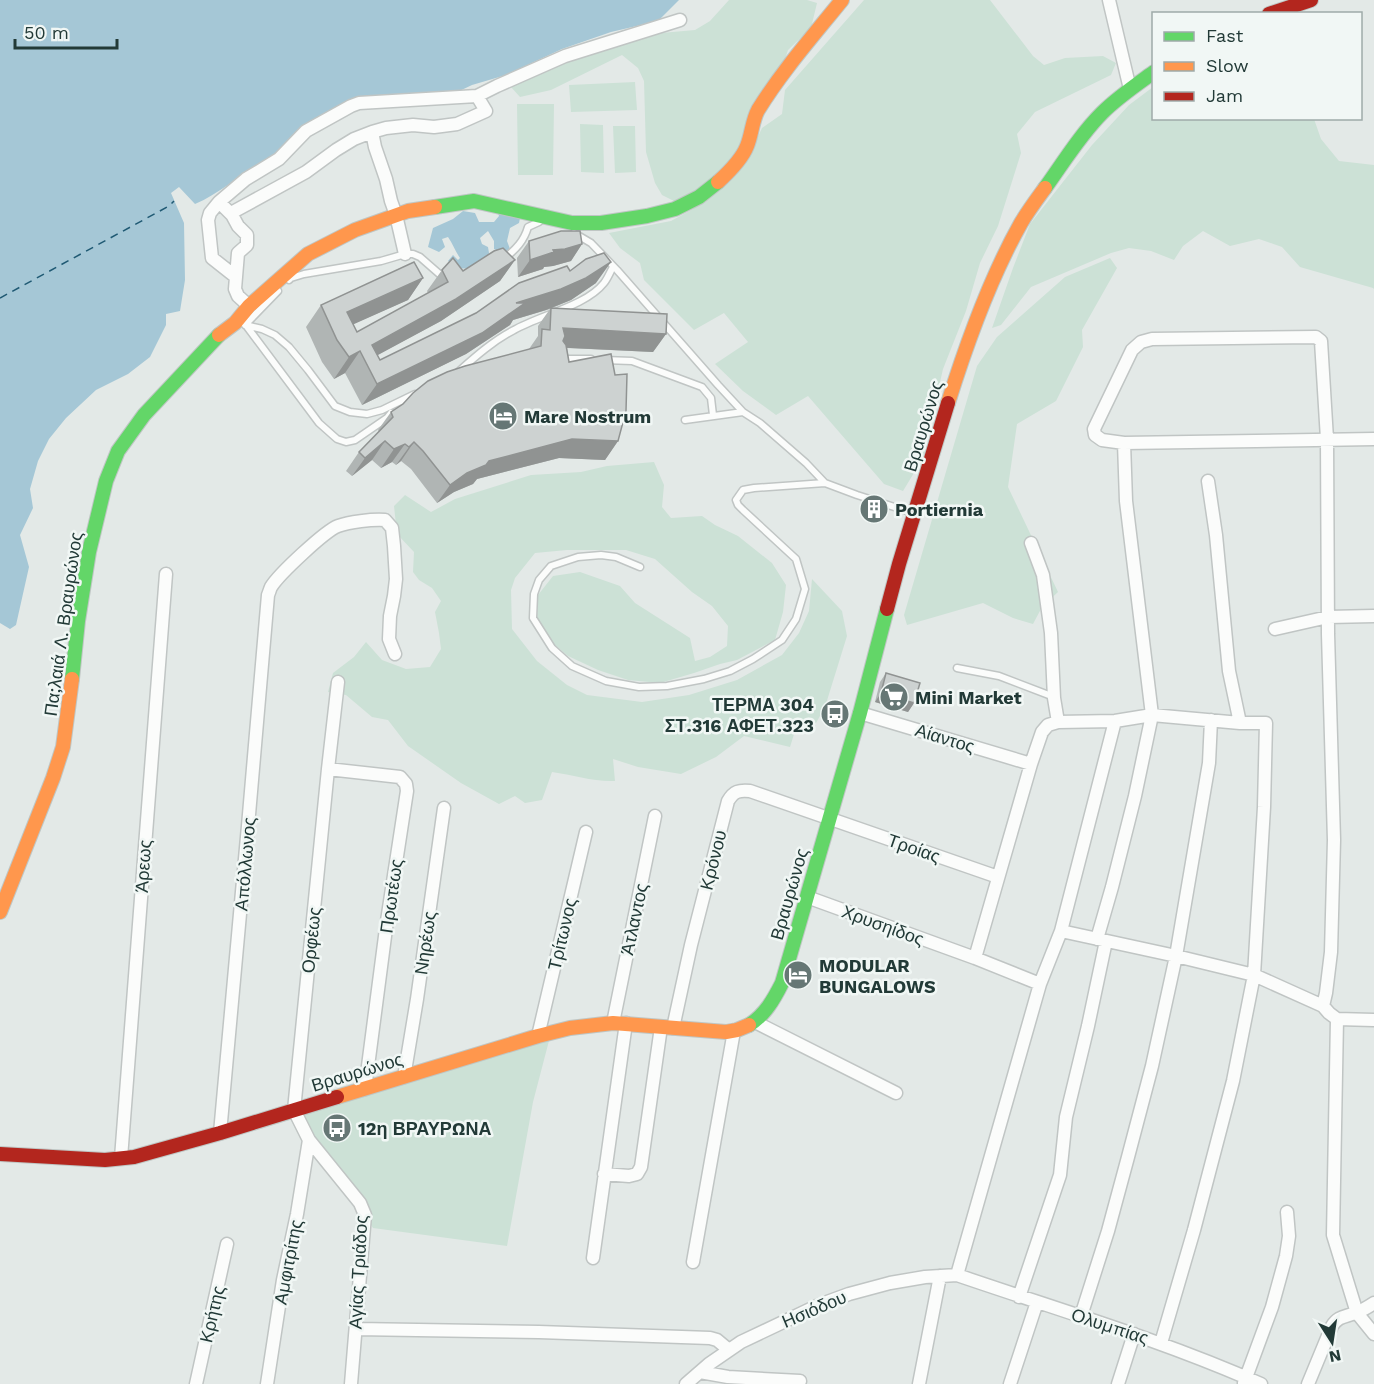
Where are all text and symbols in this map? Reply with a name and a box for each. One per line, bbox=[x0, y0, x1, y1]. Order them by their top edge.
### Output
scale bar bbox=[15, 12, 117, 50]
legend bbox=[1152, 12, 1362, 120]
text: 50 m bbox=[24, 22, 69, 43]
text: Fast bbox=[1206, 25, 1244, 46]
text: Slow bbox=[1206, 55, 1249, 76]
text: Jam bbox=[1206, 85, 1243, 106]
street label: Βραυρώνος bbox=[899, 377, 947, 474]
hotel icon: Mare Nostrum bbox=[487, 400, 519, 432]
place label: Mare Nostrum bbox=[524, 406, 651, 427]
building icon: Portiernia bbox=[858, 493, 890, 525]
place label: Portiernia bbox=[895, 499, 984, 520]
street label: Πα;λαιά Λ. Βραυρώνος bbox=[40, 530, 86, 717]
supermarket icon: Mini Market bbox=[878, 681, 910, 713]
place label: Mini Market bbox=[915, 687, 1022, 708]
place label: ΤΕΡΜΑ 304 ΣΤ.316 ΑΦΕΤ.323 bbox=[665, 694, 814, 736]
bus stop icon: ΤΕΡΜΑ 304 ΣΤ.316 ΑΦΕΤ.323 bbox=[819, 698, 851, 730]
street label: Αίαντος bbox=[913, 719, 978, 757]
street label: Απόλλωνος bbox=[230, 816, 260, 912]
street label: Κρόνου bbox=[695, 828, 731, 892]
street label: Τροίας bbox=[885, 829, 943, 867]
street label: Άρεως bbox=[131, 839, 155, 893]
street label: Βραυρώνος bbox=[766, 845, 812, 942]
street label: Πρωτέως bbox=[375, 857, 407, 935]
street label: Άτλαντος bbox=[616, 881, 652, 957]
street label: Τρίτωνος bbox=[543, 895, 581, 972]
street label: Χρυσηίδος bbox=[839, 900, 927, 950]
street label: Ορφέως bbox=[297, 905, 325, 974]
street label: Νηρέως bbox=[410, 910, 440, 976]
place label: MODULAR BUNGALOWS bbox=[819, 955, 936, 997]
hotel icon: MODULAR BUNGALOWS bbox=[782, 959, 814, 991]
street label: Βραυρώνος bbox=[309, 1048, 406, 1096]
bus stop icon: 12η ΒΡΑΥΡΩΝΑ bbox=[321, 1112, 353, 1144]
place label: 12η ΒΡΑΥΡΩΝΑ bbox=[358, 1118, 491, 1139]
street label: Αγίας Τριάδος bbox=[345, 1214, 371, 1330]
street label: Αμφιτρίτης bbox=[269, 1217, 307, 1306]
street label: Κρήτης bbox=[195, 1283, 229, 1345]
street label: Ησιόδου bbox=[779, 1286, 849, 1332]
street label: Ολυμπίας bbox=[1069, 1304, 1152, 1348]
north arrow bbox=[1302, 1312, 1362, 1372]
text: N bbox=[1327, 1346, 1343, 1367]

